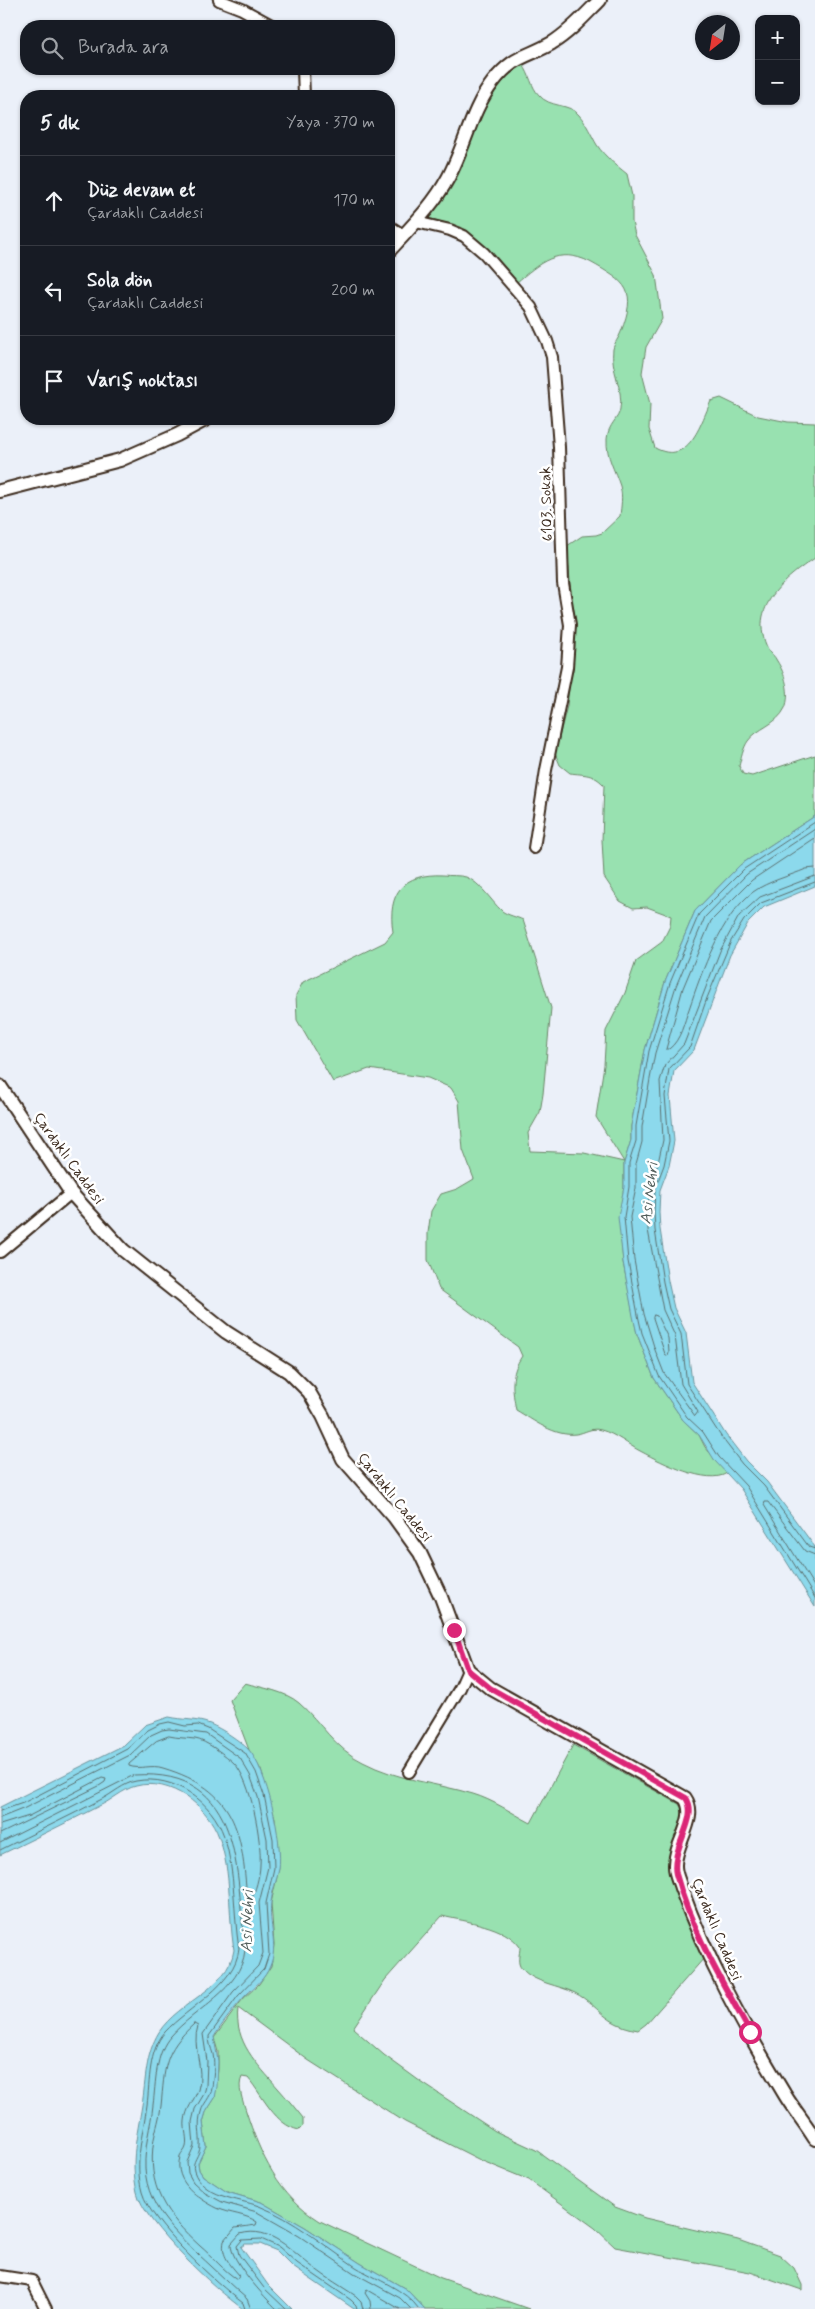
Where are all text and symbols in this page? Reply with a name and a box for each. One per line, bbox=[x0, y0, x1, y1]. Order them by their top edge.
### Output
north arrow bbox=[695, 15, 740, 60]
map controls bbox=[755, 15, 800, 105]
button: + bbox=[755, 15, 800, 60]
search box bbox=[20, 20, 395, 75]
icon: search bbox=[38, 34, 66, 62]
text: Burada ara bbox=[78, 35, 169, 60]
button: − bbox=[755, 60, 800, 105]
text: 5 dk bbox=[40, 109, 80, 137]
text: Yaya · 370 m bbox=[286, 112, 375, 133]
text: Düz devam et bbox=[87, 178, 195, 203]
icon: ahead bbox=[40, 187, 68, 215]
text: 170 m bbox=[333, 190, 375, 211]
text: Çardaklı Caddesi bbox=[87, 203, 203, 224]
text: Sola dön bbox=[87, 268, 152, 293]
icon: left bbox=[40, 277, 68, 305]
text: 200 m bbox=[331, 280, 375, 301]
text: Çardaklı Caddesi bbox=[87, 293, 203, 314]
icon: arrive bbox=[40, 367, 68, 395]
text: Varış noktası bbox=[87, 368, 198, 393]
street label: 6103. Sokak bbox=[536, 466, 558, 542]
street label: Çardaklı Caddesi bbox=[28, 1109, 108, 1209]
water label: Asi Nehri bbox=[635, 1159, 664, 1226]
street label: Çardaklı Caddesi bbox=[352, 1449, 436, 1546]
route end bbox=[443, 1619, 466, 1642]
street label: Çardaklı Caddesi bbox=[686, 1875, 747, 1983]
water label: Asi Nehri bbox=[236, 1888, 259, 1953]
route start bbox=[739, 2021, 762, 2044]

